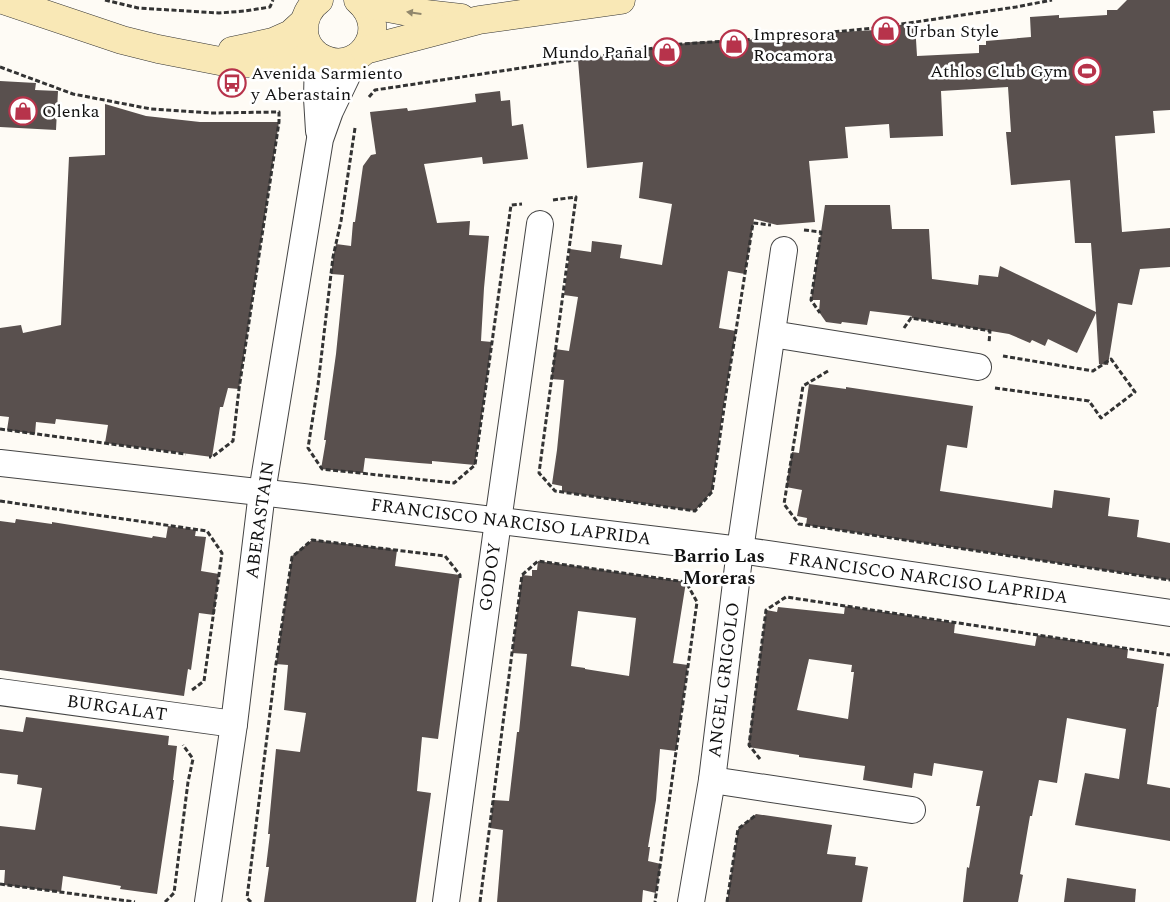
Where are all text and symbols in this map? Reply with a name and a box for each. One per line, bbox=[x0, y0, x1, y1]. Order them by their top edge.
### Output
one-way arrow bbox=[405, 8, 421, 16]
shop icon: Urban Style bbox=[871, 16, 901, 46]
place label: Urban Style bbox=[905, 18, 999, 45]
place label: Impresora Rocamora bbox=[753, 21, 835, 69]
shop icon: Impresora Rocamora bbox=[719, 29, 749, 59]
shop icon: Mundo Pañal bbox=[652, 37, 682, 67]
place label: Mundo Pañal bbox=[542, 39, 648, 66]
sports icon: Athlos Club Gym bbox=[1072, 56, 1102, 86]
place label: Athlos Club Gym bbox=[930, 58, 1068, 85]
place label: Avenida Sarmiento y Aberastain bbox=[250, 60, 403, 108]
bus stop icon: Avenida Sarmiento y Aberastain bbox=[217, 68, 247, 98]
shop icon: Olenka bbox=[8, 96, 38, 126]
place label: Olenka bbox=[42, 98, 100, 125]
street label: ABERASTAIN bbox=[238, 459, 282, 581]
street label: FRANCISCO NARCISO LAPRIDA bbox=[369, 491, 653, 553]
street label: GODOY bbox=[472, 541, 508, 613]
district label: Barrio Las Moreras bbox=[673, 542, 765, 593]
street label: FRANCISCO NARCISO LAPRIDA bbox=[786, 545, 1070, 611]
street label: ANGEL GRIGOLO bbox=[701, 601, 747, 759]
street label: BURGALAT bbox=[65, 688, 169, 728]

